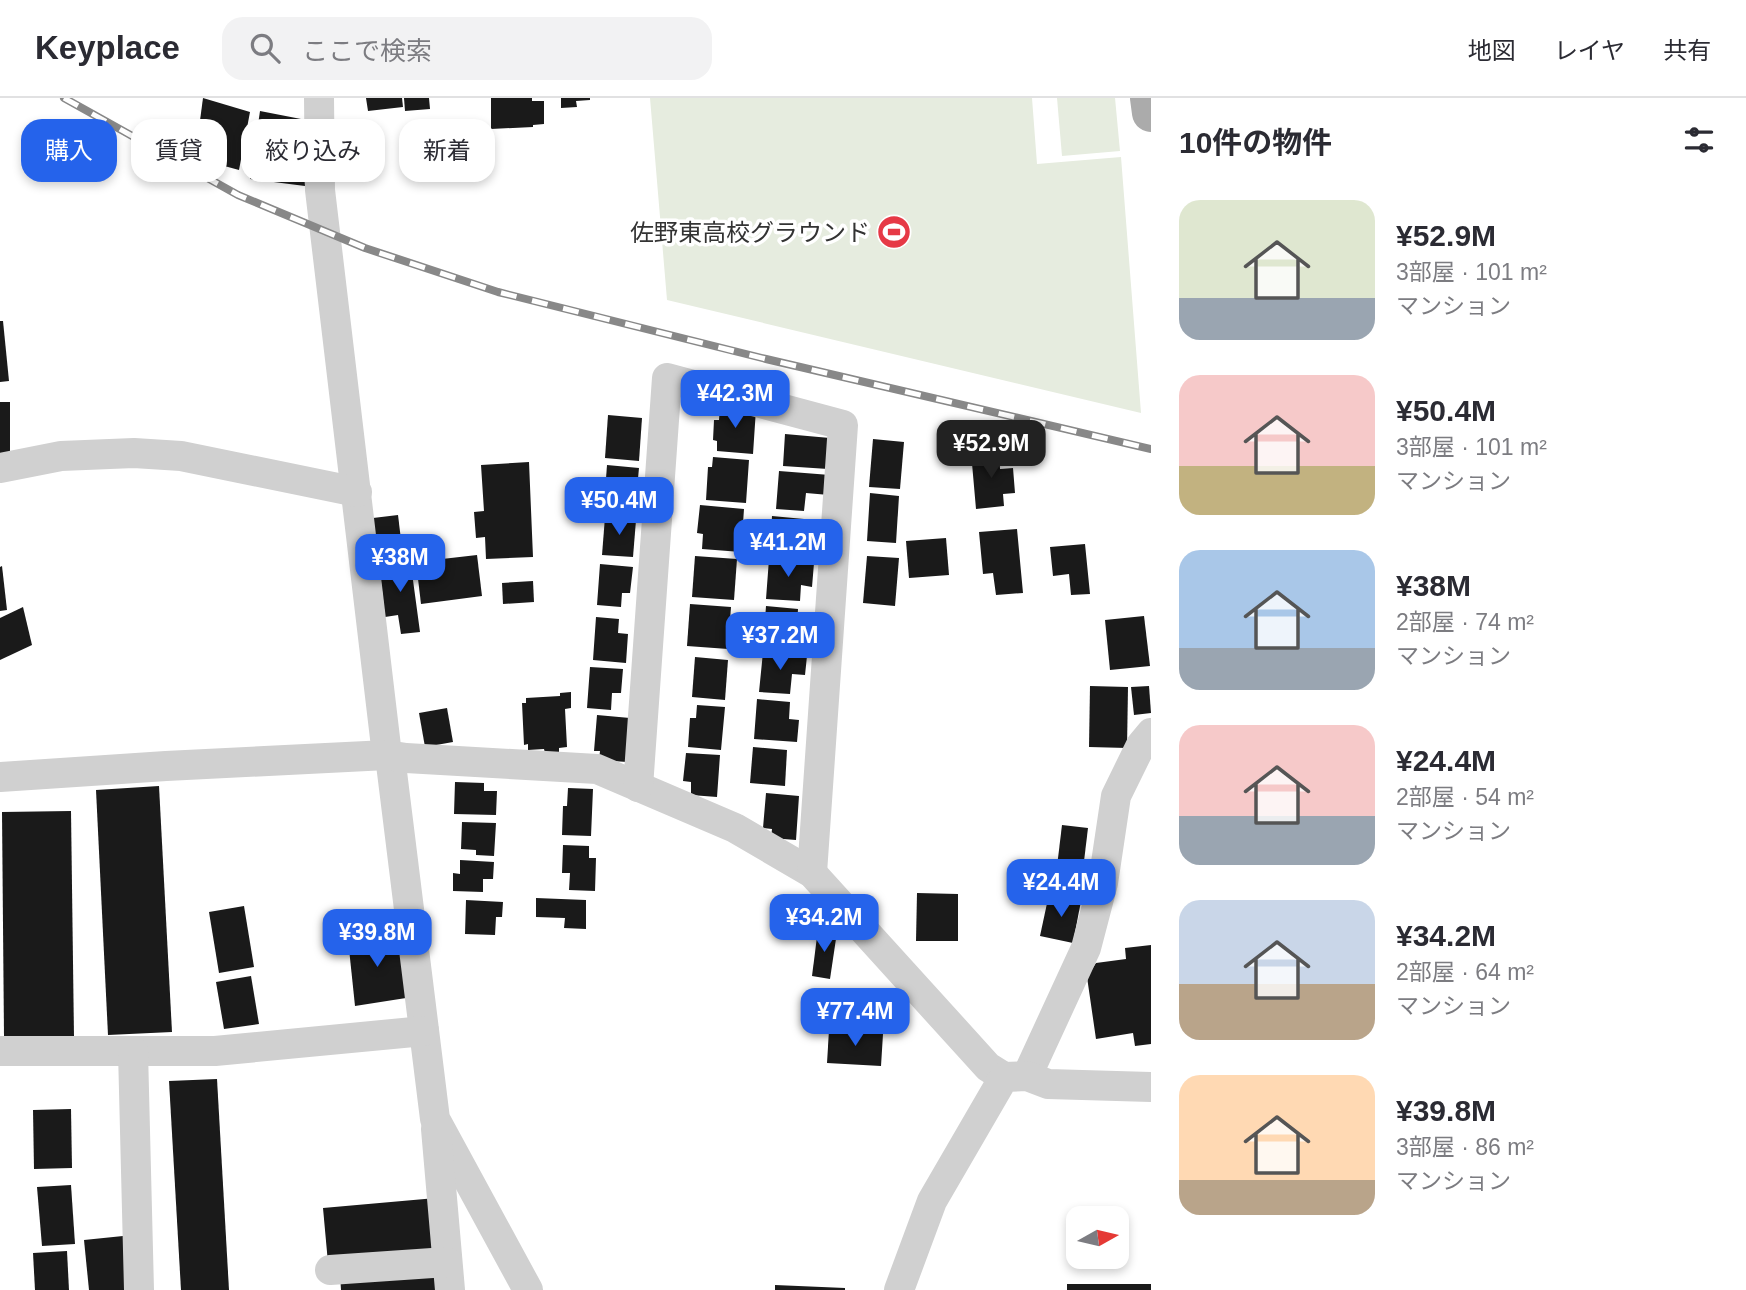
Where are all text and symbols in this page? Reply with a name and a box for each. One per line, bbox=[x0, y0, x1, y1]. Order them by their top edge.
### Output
search box bbox=[222, 17, 712, 80]
text: Keyplace bbox=[35, 29, 180, 66]
icon: search bbox=[246, 29, 284, 67]
text: ここで検索 bbox=[302, 36, 432, 66]
text: 地図 bbox=[1468, 37, 1516, 64]
text: レイヤ bbox=[1554, 37, 1625, 64]
text: 共有 bbox=[1663, 37, 1711, 64]
chip: 購入 bbox=[21, 119, 117, 182]
chip: 賃貸 bbox=[131, 119, 227, 182]
chip: 絞り込み bbox=[241, 119, 385, 182]
chip: 新着 bbox=[399, 119, 495, 182]
icon: filters bbox=[1680, 121, 1718, 159]
text: 10件の物件 bbox=[1179, 126, 1332, 159]
sports icon: 佐野東高校グラウンド bbox=[875, 213, 913, 251]
place label: 佐野東高校グラウンド bbox=[630, 219, 870, 246]
text: ¥52.9M bbox=[1396, 219, 1496, 252]
icon: home bbox=[1235, 228, 1319, 312]
text: 3部屋 · 101 m² bbox=[1396, 259, 1547, 285]
text: マンション bbox=[1396, 293, 1511, 319]
pin: ¥42.3M bbox=[678, 370, 792, 430]
text: ¥42.3M bbox=[697, 380, 773, 406]
text: ¥50.4M bbox=[1396, 394, 1496, 427]
icon: home bbox=[1235, 403, 1319, 487]
pin: ¥52.9M bbox=[934, 420, 1048, 480]
text: ¥52.9M bbox=[953, 430, 1029, 456]
text: 3部屋 · 101 m² bbox=[1396, 434, 1547, 460]
text: マンション bbox=[1396, 468, 1511, 494]
pin: ¥50.4M bbox=[562, 478, 676, 537]
text: ¥50.4M bbox=[581, 487, 657, 513]
pin: ¥41.2M bbox=[731, 519, 845, 579]
text: ¥41.2M bbox=[750, 529, 826, 555]
pin: ¥38M bbox=[359, 534, 441, 594]
text: ¥38M bbox=[371, 544, 429, 570]
text: ¥38M bbox=[1396, 569, 1471, 602]
icon: home bbox=[1235, 578, 1319, 662]
text: 2部屋 · 74 m² bbox=[1396, 609, 1534, 635]
pin: ¥37.2M bbox=[723, 612, 837, 672]
text: ¥37.2M bbox=[742, 622, 818, 648]
text: マンション bbox=[1396, 643, 1511, 669]
text: ¥24.4M bbox=[1396, 744, 1496, 777]
icon: home bbox=[1235, 753, 1319, 837]
text: 2部屋 · 54 m² bbox=[1396, 784, 1534, 810]
text: マンション bbox=[1396, 818, 1511, 844]
pin: ¥24.4M bbox=[1004, 860, 1118, 919]
text: ¥24.4M bbox=[1023, 869, 1099, 895]
pin: ¥34.2M bbox=[767, 894, 881, 954]
text: ¥34.2M bbox=[786, 904, 862, 930]
pin: ¥39.8M bbox=[320, 910, 434, 969]
text: ¥39.8M bbox=[339, 919, 415, 945]
text: ¥34.2M bbox=[1396, 919, 1496, 952]
icon: home bbox=[1235, 928, 1319, 1012]
text: 2部屋 · 64 m² bbox=[1396, 959, 1534, 985]
pin: ¥77.4M bbox=[798, 988, 912, 1048]
text: マンション bbox=[1396, 993, 1511, 1019]
text: ¥77.4M bbox=[817, 998, 893, 1024]
text: ¥39.8M bbox=[1396, 1094, 1496, 1127]
icon: home bbox=[1235, 1103, 1319, 1187]
text: 3部屋 · 86 m² bbox=[1396, 1134, 1534, 1160]
text: マンション bbox=[1396, 1168, 1511, 1194]
north arrow bbox=[1066, 1206, 1129, 1269]
map controls bbox=[1066, 1206, 1129, 1269]

